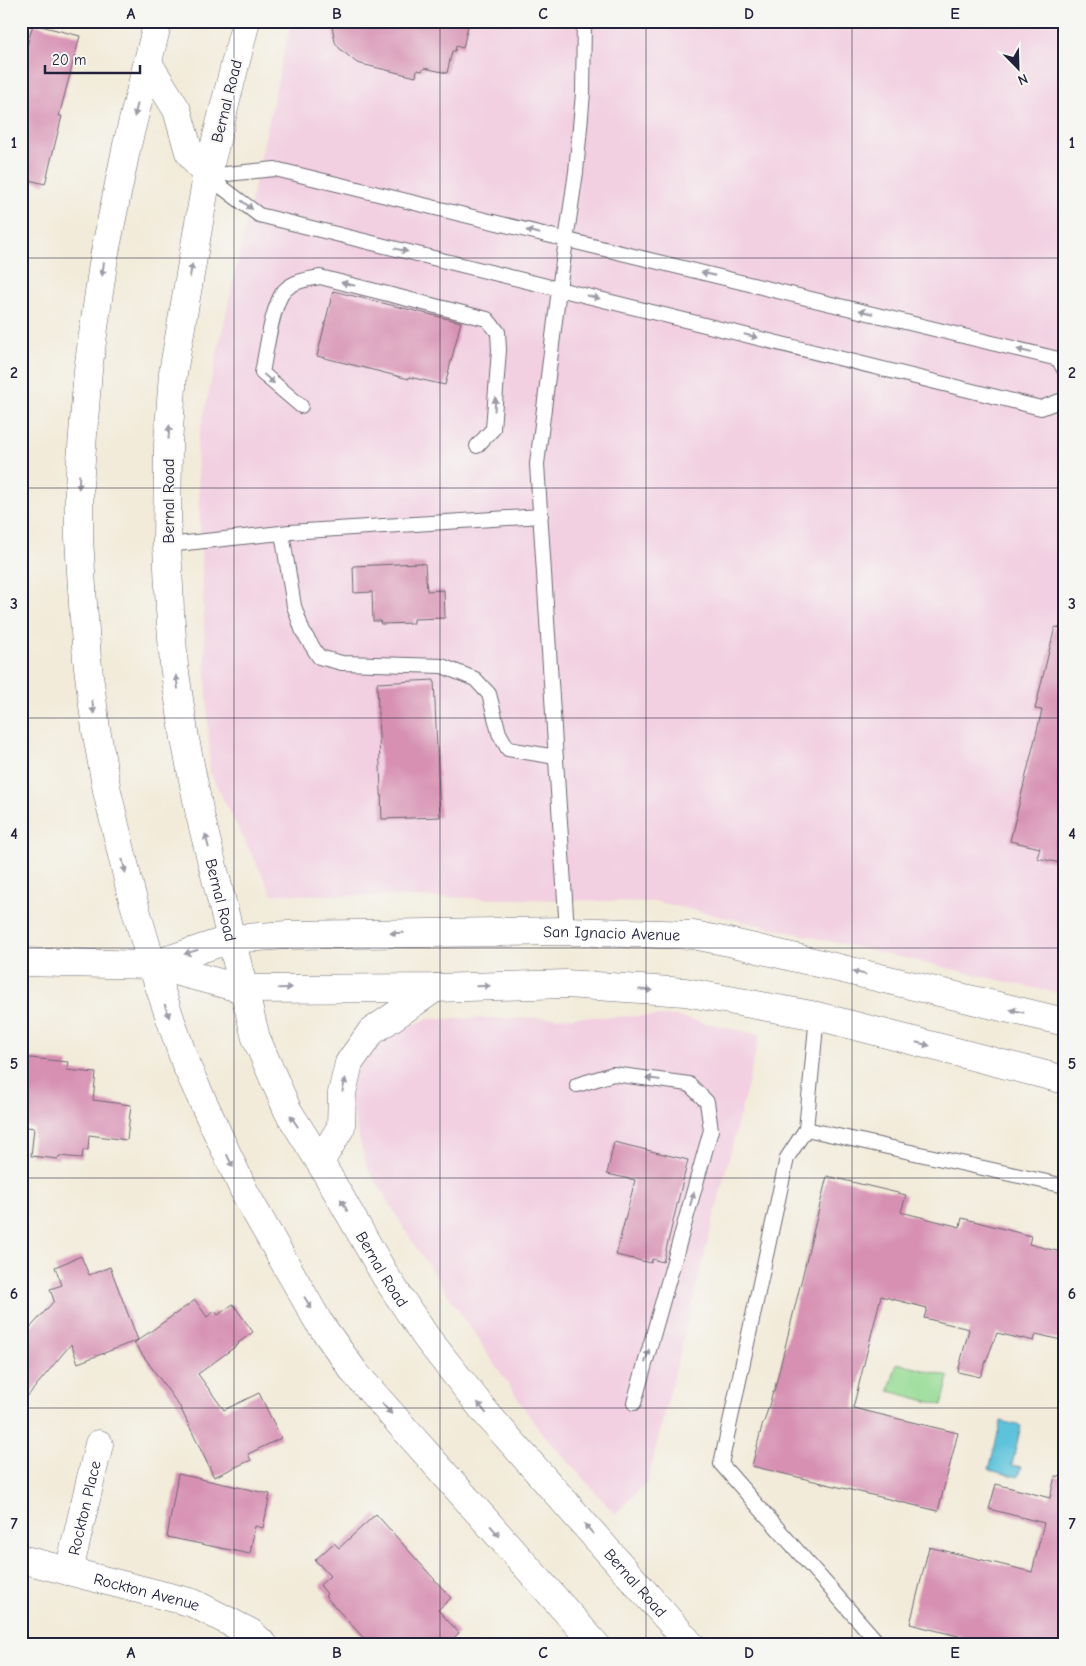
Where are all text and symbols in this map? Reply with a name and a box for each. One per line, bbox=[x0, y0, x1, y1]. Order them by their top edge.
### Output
text: A bbox=[127, 5, 136, 23]
text: B bbox=[332, 5, 342, 23]
text: C bbox=[538, 5, 548, 23]
text: D bbox=[744, 5, 754, 23]
text: E bbox=[950, 5, 960, 23]
scale bar bbox=[45, 42, 140, 74]
north arrow bbox=[994, 42, 1044, 92]
text: 20 m bbox=[52, 51, 86, 69]
street label: Bernal Road bbox=[208, 58, 246, 145]
text: N bbox=[1015, 70, 1030, 89]
one-way arrow bbox=[132, 102, 140, 117]
text: 1 bbox=[11, 134, 17, 152]
text: 1 bbox=[1069, 134, 1075, 152]
one-way arrow bbox=[240, 200, 253, 210]
one-way arrow bbox=[526, 228, 541, 236]
one-way arrow bbox=[394, 246, 409, 254]
one-way arrow bbox=[98, 261, 106, 277]
one-way arrow bbox=[187, 263, 195, 279]
one-way arrow bbox=[700, 270, 715, 278]
one-way arrow bbox=[340, 279, 355, 287]
one-way arrow bbox=[586, 293, 601, 301]
one-way arrow bbox=[858, 308, 873, 316]
one-way arrow bbox=[743, 332, 758, 340]
one-way arrow bbox=[1016, 347, 1031, 355]
text: 2 bbox=[10, 364, 18, 382]
text: 2 bbox=[1068, 364, 1076, 382]
one-way arrow bbox=[263, 373, 275, 384]
one-way arrow bbox=[492, 395, 500, 411]
one-way arrow bbox=[165, 424, 173, 440]
street label: Bernal Road bbox=[160, 459, 178, 543]
one-way arrow bbox=[75, 474, 83, 490]
text: 3 bbox=[10, 595, 18, 613]
text: 3 bbox=[1068, 595, 1076, 613]
one-way arrow bbox=[172, 673, 180, 689]
one-way arrow bbox=[89, 699, 97, 715]
text: 4 bbox=[10, 825, 18, 843]
text: 4 bbox=[1068, 825, 1076, 843]
one-way arrow bbox=[203, 834, 211, 849]
street label: Bernal Road bbox=[201, 857, 239, 944]
one-way arrow bbox=[120, 859, 128, 874]
street label: San Ignacio Avenue bbox=[543, 923, 680, 945]
one-way arrow bbox=[389, 929, 405, 937]
one-way arrow bbox=[184, 949, 199, 957]
one-way arrow bbox=[852, 969, 867, 977]
one-way arrow bbox=[476, 982, 492, 990]
one-way arrow bbox=[277, 983, 293, 991]
one-way arrow bbox=[638, 986, 654, 994]
one-way arrow bbox=[164, 1004, 172, 1019]
one-way arrow bbox=[1010, 1007, 1025, 1015]
one-way arrow bbox=[915, 1040, 930, 1048]
text: 5 bbox=[10, 1055, 18, 1073]
text: 5 bbox=[1068, 1055, 1076, 1073]
one-way arrow bbox=[644, 1075, 660, 1083]
one-way arrow bbox=[340, 1077, 348, 1092]
one-way arrow bbox=[289, 1115, 299, 1128]
one-way arrow bbox=[226, 1154, 234, 1168]
one-way arrow bbox=[688, 1192, 696, 1207]
one-way arrow bbox=[339, 1198, 348, 1211]
street label: Bernal Road bbox=[352, 1229, 411, 1310]
text: 6 bbox=[10, 1285, 18, 1303]
text: 6 bbox=[1068, 1285, 1076, 1303]
one-way arrow bbox=[304, 1297, 313, 1310]
one-way arrow bbox=[644, 1348, 652, 1363]
one-way arrow bbox=[476, 1401, 487, 1414]
one-way arrow bbox=[382, 1403, 393, 1416]
street label: Rockton Place bbox=[65, 1459, 105, 1557]
text: 7 bbox=[10, 1515, 18, 1533]
text: 7 bbox=[1068, 1515, 1076, 1533]
one-way arrow bbox=[583, 1524, 595, 1536]
one-way arrow bbox=[489, 1525, 500, 1537]
street label: Bernal Road bbox=[600, 1545, 670, 1621]
street label: Rockton Avenue bbox=[92, 1570, 203, 1615]
text: A bbox=[127, 1644, 136, 1662]
text: B bbox=[332, 1644, 342, 1662]
text: C bbox=[538, 1644, 548, 1662]
text: D bbox=[744, 1644, 754, 1662]
text: E bbox=[950, 1644, 960, 1662]

